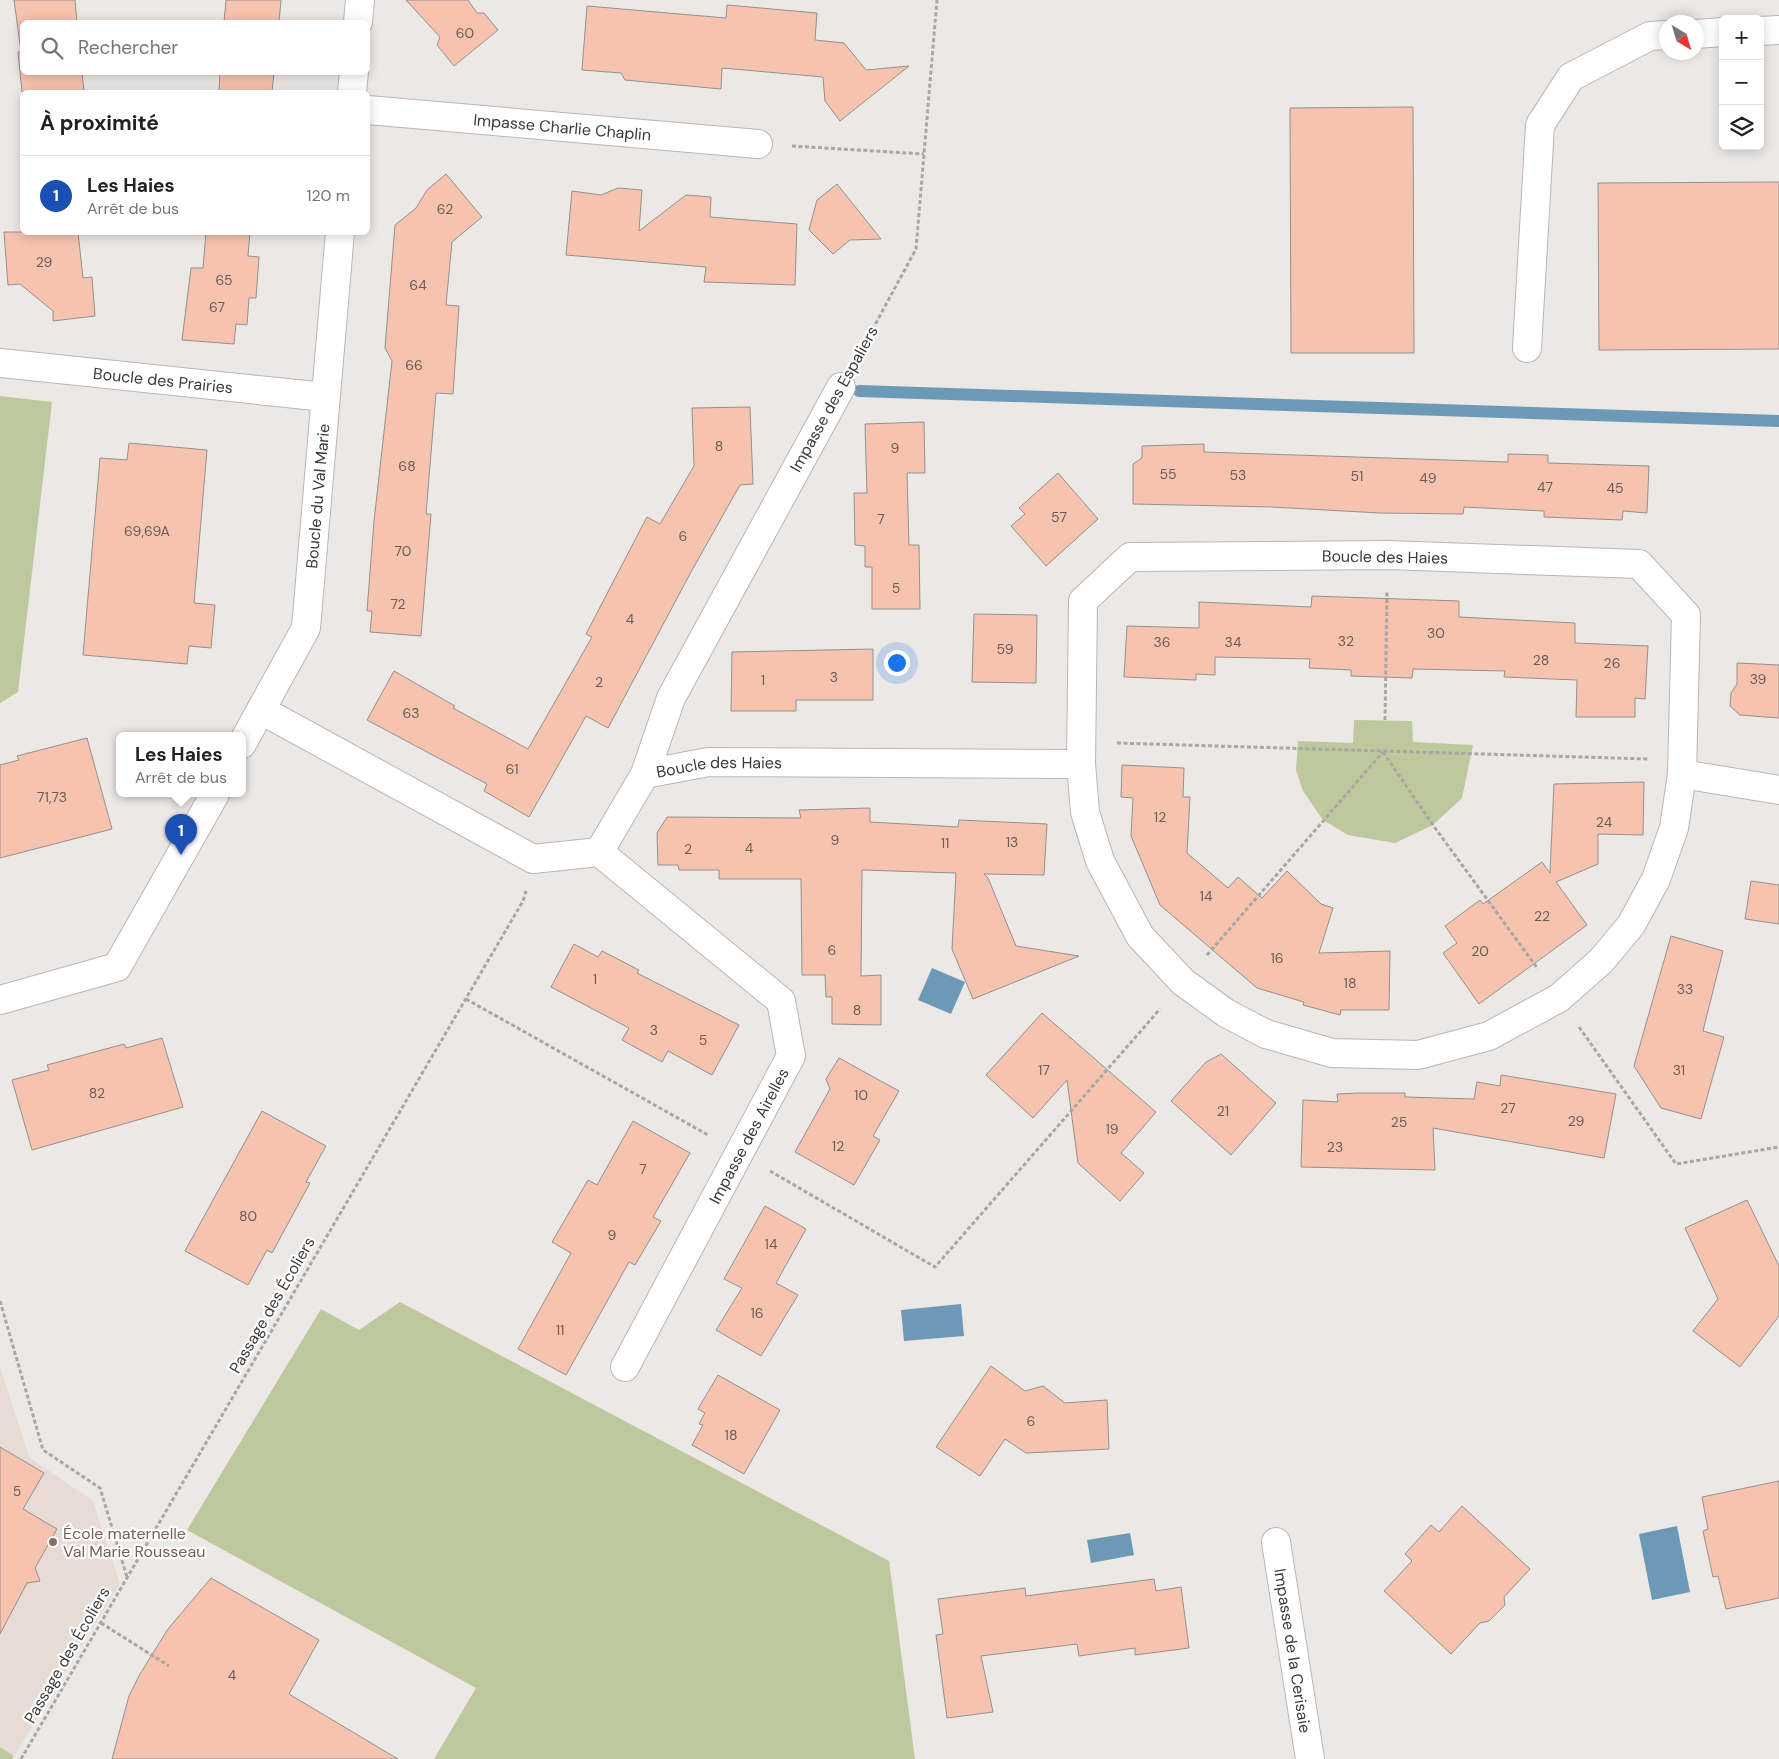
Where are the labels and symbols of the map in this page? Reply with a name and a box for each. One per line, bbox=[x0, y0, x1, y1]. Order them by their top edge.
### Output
north arrow bbox=[1659, 15, 1704, 60]
house number: 60 bbox=[456, 24, 474, 42]
street label: Impasse Charlie Chaplin bbox=[473, 109, 652, 145]
house number: 62 bbox=[437, 200, 453, 218]
house number: 29 bbox=[36, 253, 53, 271]
house number: 65 bbox=[215, 271, 233, 289]
house number: 64 bbox=[409, 276, 427, 294]
house number: 67 bbox=[209, 298, 225, 316]
street label: Impasse des Espaliers bbox=[785, 322, 883, 476]
house number: 66 bbox=[405, 356, 423, 374]
street label: Boucle des Prairies bbox=[92, 362, 234, 398]
street label: Boucle du Val Marie bbox=[301, 423, 334, 569]
house number: 8 bbox=[715, 437, 723, 455]
house number: 9 bbox=[891, 439, 900, 457]
house number: 68 bbox=[398, 457, 416, 475]
house number: 55 bbox=[1159, 465, 1177, 483]
house number: 53 bbox=[1230, 466, 1246, 484]
house number: 51 bbox=[1351, 467, 1363, 485]
house number: 49 bbox=[1419, 469, 1437, 487]
house number: 47 bbox=[1537, 478, 1553, 496]
house number: 45 bbox=[1606, 479, 1624, 497]
house number: 57 bbox=[1051, 508, 1067, 526]
house number: 7 bbox=[877, 510, 885, 528]
house number: 69,69A bbox=[124, 522, 170, 540]
house number: 6 bbox=[679, 527, 687, 545]
house number: 70 bbox=[395, 542, 411, 560]
street label: Boucle des Haies bbox=[1322, 545, 1448, 569]
house number: 5 bbox=[892, 579, 900, 597]
house number: 72 bbox=[390, 595, 406, 613]
house number: 4 bbox=[626, 610, 635, 628]
house number: 30 bbox=[1427, 624, 1445, 642]
house number: 32 bbox=[1338, 632, 1354, 650]
house number: 36 bbox=[1153, 633, 1171, 651]
house number: 34 bbox=[1225, 633, 1242, 651]
house number: 59 bbox=[997, 640, 1014, 658]
your location bbox=[884, 650, 910, 676]
house number: 28 bbox=[1533, 651, 1549, 669]
house number: 26 bbox=[1604, 654, 1620, 672]
house number: 3 bbox=[830, 668, 838, 686]
house number: 39 bbox=[1750, 670, 1767, 688]
house number: 1 bbox=[761, 671, 765, 689]
house number: 2 bbox=[595, 673, 603, 691]
house number: 63 bbox=[402, 704, 420, 722]
street label: Boucle des Haies bbox=[655, 751, 782, 782]
house number: 61 bbox=[505, 760, 519, 778]
house number: 71,73 bbox=[37, 788, 67, 806]
house number: 12 bbox=[1154, 808, 1166, 826]
house number: 24 bbox=[1596, 813, 1613, 831]
pin: 1 bbox=[165, 814, 197, 855]
house number: 9 bbox=[831, 831, 840, 849]
house number: 13 bbox=[1006, 833, 1018, 851]
house number: 11 bbox=[941, 834, 949, 852]
house number: 4 bbox=[745, 839, 754, 857]
house number: 2 bbox=[684, 840, 692, 858]
house number: 14 bbox=[1200, 887, 1213, 905]
house number: 22 bbox=[1534, 907, 1550, 925]
house number: 6 bbox=[828, 941, 836, 959]
house number: 20 bbox=[1471, 942, 1489, 960]
house number: 16 bbox=[1270, 949, 1284, 967]
house number: 1 bbox=[593, 970, 597, 988]
house number: 18 bbox=[1344, 974, 1356, 992]
house number: 33 bbox=[1677, 980, 1693, 998]
house number: 8 bbox=[853, 1001, 861, 1019]
house number: 3 bbox=[650, 1021, 658, 1039]
house number: 5 bbox=[699, 1031, 707, 1049]
house number: 17 bbox=[1038, 1061, 1050, 1079]
house number: 31 bbox=[1673, 1061, 1685, 1079]
street label: Impasse des Airelles bbox=[704, 1064, 794, 1208]
house number: 82 bbox=[89, 1084, 105, 1102]
house number: 10 bbox=[854, 1086, 868, 1104]
house number: 27 bbox=[1500, 1099, 1516, 1117]
house number: 21 bbox=[1217, 1102, 1229, 1120]
house number: 29 bbox=[1568, 1112, 1585, 1130]
house number: 25 bbox=[1391, 1113, 1407, 1131]
house number: 19 bbox=[1105, 1120, 1119, 1138]
house number: 12 bbox=[832, 1137, 844, 1155]
house number: 23 bbox=[1327, 1138, 1343, 1156]
house number: 7 bbox=[639, 1160, 647, 1178]
house number: 80 bbox=[239, 1207, 257, 1225]
house number: 9 bbox=[608, 1226, 617, 1244]
street label: Passage des Écoliers bbox=[224, 1233, 320, 1377]
house number: 14 bbox=[765, 1235, 778, 1253]
house number: 16 bbox=[750, 1304, 764, 1322]
house number: 11 bbox=[556, 1321, 564, 1339]
house number: 6 bbox=[1027, 1412, 1035, 1430]
house number: 18 bbox=[725, 1426, 737, 1444]
house number: 5 bbox=[13, 1482, 21, 1500]
place label: École maternelle Val Marie Rousseau bbox=[63, 1523, 205, 1562]
marker: École maternelle Val Marie Rousseau bbox=[47, 1536, 59, 1548]
street label: Impasse de la Cerisaie bbox=[1270, 1567, 1316, 1734]
street label: Passage des Écoliers bbox=[19, 1583, 115, 1727]
house number: 4 bbox=[228, 1666, 237, 1684]

